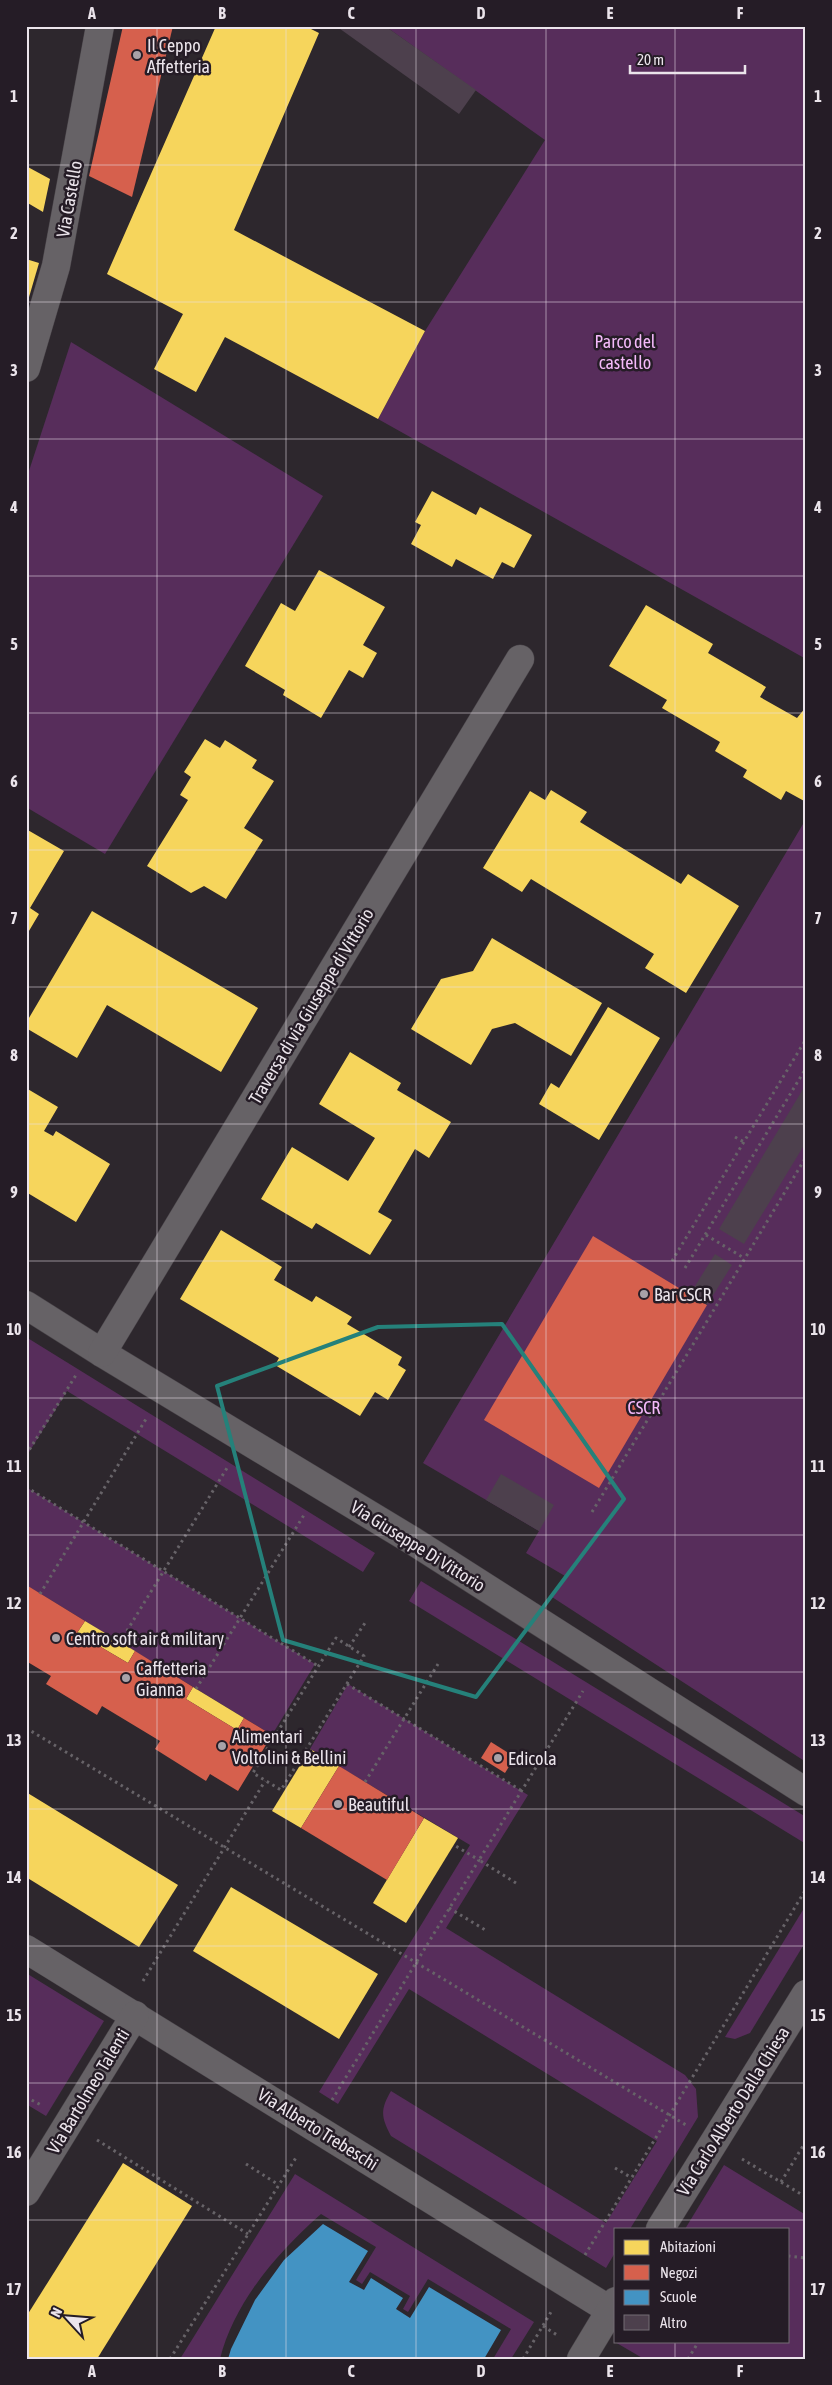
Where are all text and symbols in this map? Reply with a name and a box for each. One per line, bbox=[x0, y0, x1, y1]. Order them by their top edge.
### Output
text: A bbox=[87, 4, 96, 22]
text: B bbox=[218, 4, 226, 22]
text: C bbox=[347, 4, 355, 22]
text: D bbox=[477, 4, 486, 22]
text: E bbox=[607, 4, 614, 22]
text: F bbox=[737, 4, 744, 22]
place label: Il Ceppo Affetteria bbox=[147, 35, 210, 77]
scale bar bbox=[630, 42, 744, 74]
marker: Il Ceppo Affetteria bbox=[131, 49, 143, 61]
text: 20 m bbox=[637, 51, 664, 68]
text: 1 bbox=[10, 87, 18, 105]
text: 1 bbox=[814, 87, 822, 105]
street label: Via Castello bbox=[52, 159, 86, 239]
text: 2 bbox=[10, 224, 18, 242]
text: 2 bbox=[814, 224, 822, 242]
park label: Parco del castello bbox=[594, 331, 656, 373]
text: 3 bbox=[10, 361, 18, 379]
text: 3 bbox=[814, 361, 822, 379]
text: 4 bbox=[9, 498, 18, 516]
text: 4 bbox=[813, 498, 822, 516]
text: 5 bbox=[10, 635, 18, 653]
text: 5 bbox=[814, 635, 822, 653]
text: 6 bbox=[10, 772, 18, 790]
text: 6 bbox=[814, 772, 822, 790]
street label: Traversa di via Giuseppe di Vittorio bbox=[244, 904, 378, 1108]
text: 7 bbox=[10, 909, 18, 927]
text: 7 bbox=[814, 909, 822, 927]
text: 8 bbox=[10, 1046, 18, 1064]
text: 8 bbox=[814, 1046, 822, 1064]
text: 9 bbox=[10, 1183, 18, 1201]
text: 9 bbox=[814, 1183, 822, 1201]
place label: Bar CSCR bbox=[654, 1284, 711, 1305]
marker: Bar CSCR bbox=[638, 1288, 650, 1300]
text: 10 bbox=[6, 1320, 22, 1338]
text: 10 bbox=[810, 1320, 826, 1338]
park label: CSCR bbox=[628, 1397, 660, 1418]
text: 11 bbox=[6, 1457, 22, 1475]
text: 11 bbox=[810, 1457, 826, 1475]
street label: Via Giuseppe Di Vittorio bbox=[347, 1496, 489, 1596]
text: 12 bbox=[6, 1594, 22, 1612]
text: 12 bbox=[810, 1594, 826, 1612]
place label: Centro soft air & military bbox=[66, 1628, 224, 1649]
marker: Centro soft air & military bbox=[50, 1632, 62, 1644]
place label: Caffetteria Gianna bbox=[136, 1658, 207, 1700]
marker: Caffetteria Gianna bbox=[120, 1672, 132, 1684]
place label: Alimentari Voltolini & Bellini bbox=[232, 1726, 346, 1768]
text: 13 bbox=[6, 1731, 22, 1749]
text: 13 bbox=[810, 1731, 826, 1749]
marker: Alimentari Voltolini & Bellini bbox=[216, 1740, 228, 1752]
place label: Edicola bbox=[508, 1748, 557, 1769]
marker: Edicola bbox=[492, 1752, 504, 1764]
place label: Beautiful bbox=[348, 1794, 410, 1815]
marker: Beautiful bbox=[332, 1798, 344, 1810]
text: 14 bbox=[6, 1868, 22, 1886]
text: 14 bbox=[810, 1868, 826, 1886]
text: 15 bbox=[6, 2006, 22, 2024]
text: 15 bbox=[810, 2006, 826, 2024]
street label: Via Carlo Alberto Dalla Chiesa bbox=[672, 2023, 794, 2199]
street label: Via Bartolmeo Talenti bbox=[42, 2025, 134, 2157]
street label: Via Alberto Trebeschi bbox=[254, 2084, 382, 2174]
text: 16 bbox=[6, 2143, 22, 2161]
text: 16 bbox=[810, 2143, 826, 2161]
legend bbox=[614, 2228, 790, 2342]
text: Abitazioni bbox=[660, 2238, 716, 2255]
text: Negozi bbox=[660, 2264, 698, 2281]
text: 17 bbox=[6, 2280, 22, 2298]
text: 17 bbox=[810, 2280, 826, 2298]
text: Scuole bbox=[660, 2288, 697, 2305]
north arrow bbox=[42, 2292, 92, 2342]
text: N bbox=[47, 2305, 65, 2320]
text: Altro bbox=[660, 2314, 687, 2331]
text: A bbox=[87, 2362, 96, 2380]
text: B bbox=[218, 2362, 226, 2380]
text: C bbox=[347, 2362, 355, 2380]
text: D bbox=[477, 2362, 486, 2380]
text: E bbox=[607, 2362, 614, 2380]
text: F bbox=[737, 2362, 744, 2380]

